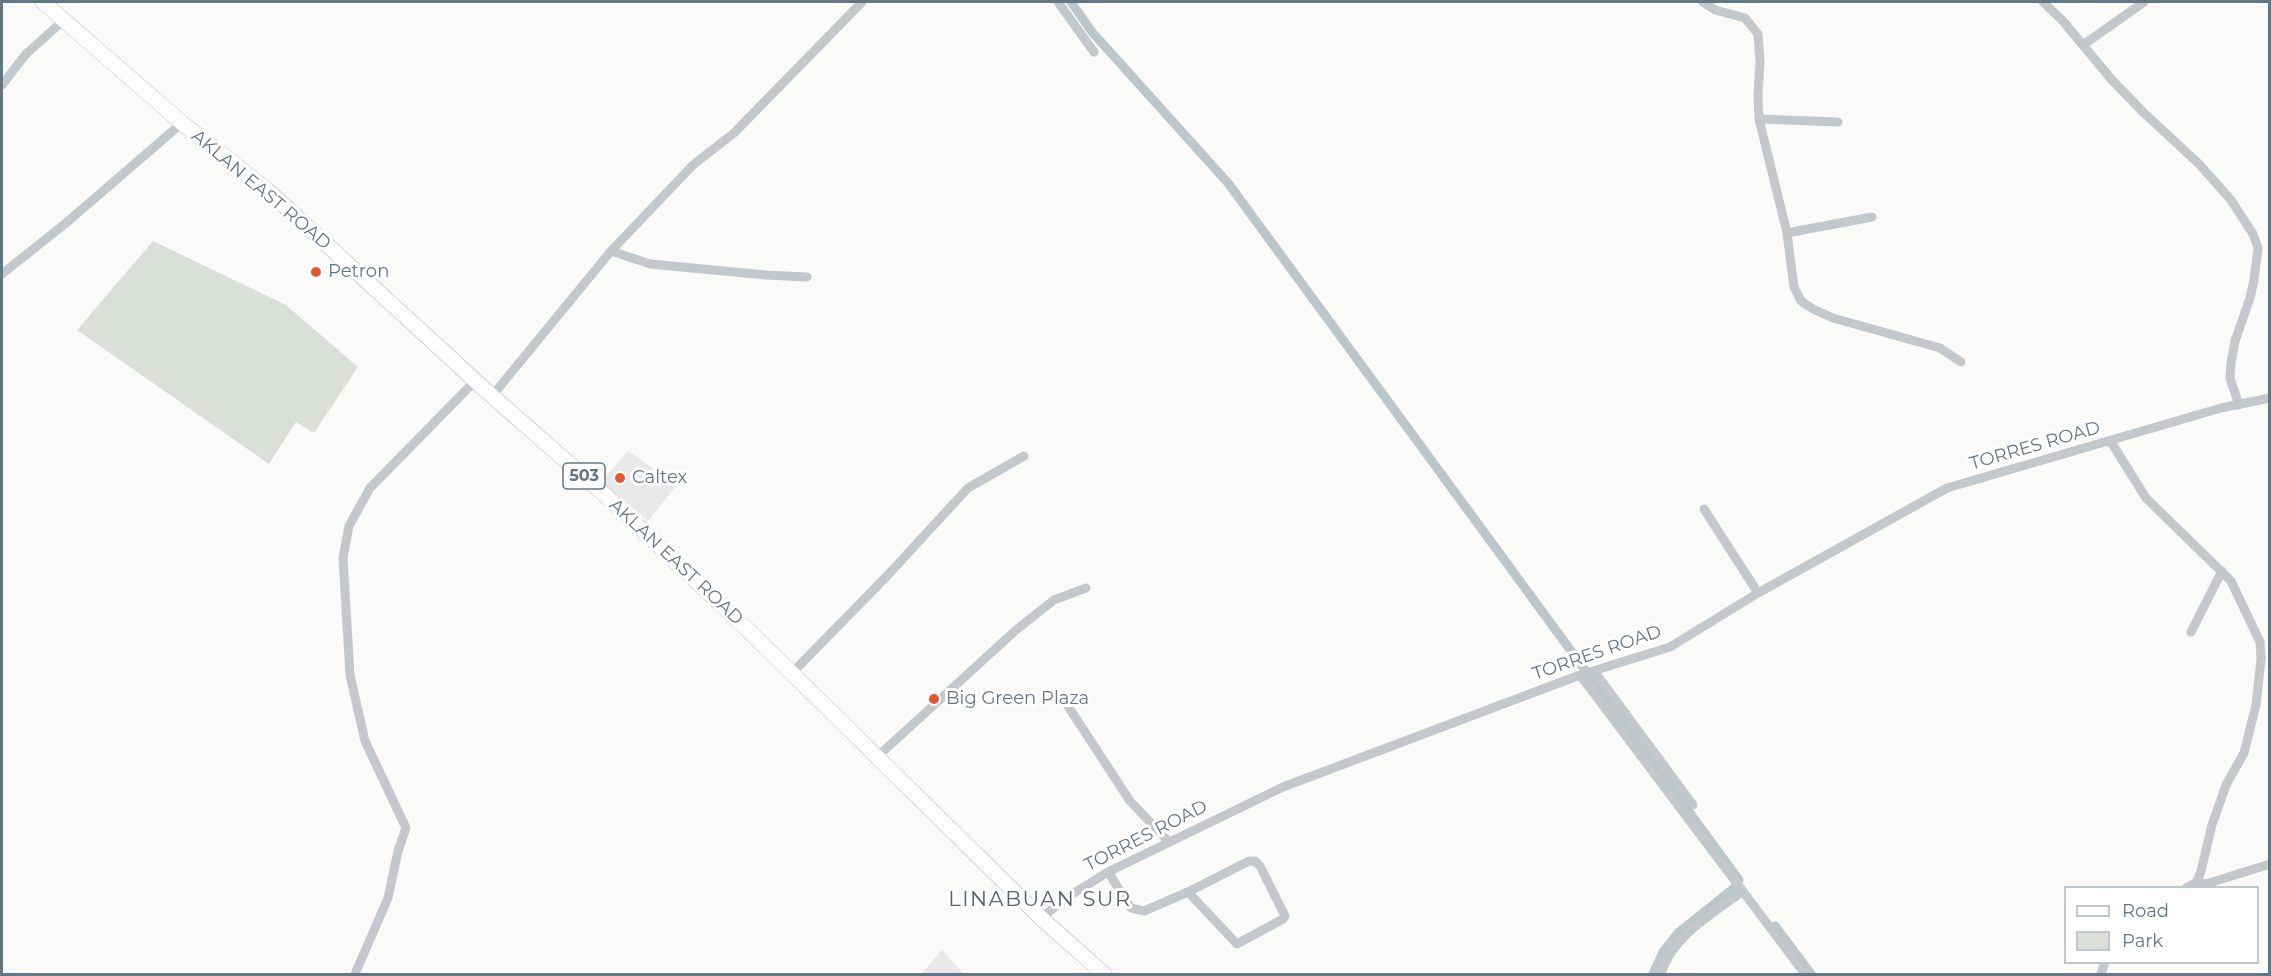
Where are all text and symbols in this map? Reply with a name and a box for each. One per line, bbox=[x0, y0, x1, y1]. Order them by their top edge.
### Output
street label: AKLAN EAST ROAD bbox=[187, 125, 335, 255]
place label: Petron bbox=[328, 261, 389, 283]
marker: Petron bbox=[309, 265, 323, 279]
street label: TORRES ROAD bbox=[1967, 417, 2103, 475]
road number: 503 bbox=[563, 463, 605, 489]
place label: Caltex bbox=[632, 467, 687, 489]
marker: Caltex bbox=[613, 471, 627, 485]
street label: AKLAN EAST ROAD bbox=[605, 494, 747, 630]
street label: TORRES ROAD bbox=[1530, 621, 1664, 685]
place label: Big Green Plaza bbox=[946, 688, 1089, 710]
marker: Big Green Plaza bbox=[927, 692, 941, 706]
street label: TORRES ROAD bbox=[1081, 796, 1211, 876]
legend bbox=[2064, 886, 2259, 964]
district label: LINABUAN SUR bbox=[948, 887, 1132, 913]
text: Road bbox=[2122, 900, 2169, 922]
text: Park bbox=[2122, 930, 2163, 952]

